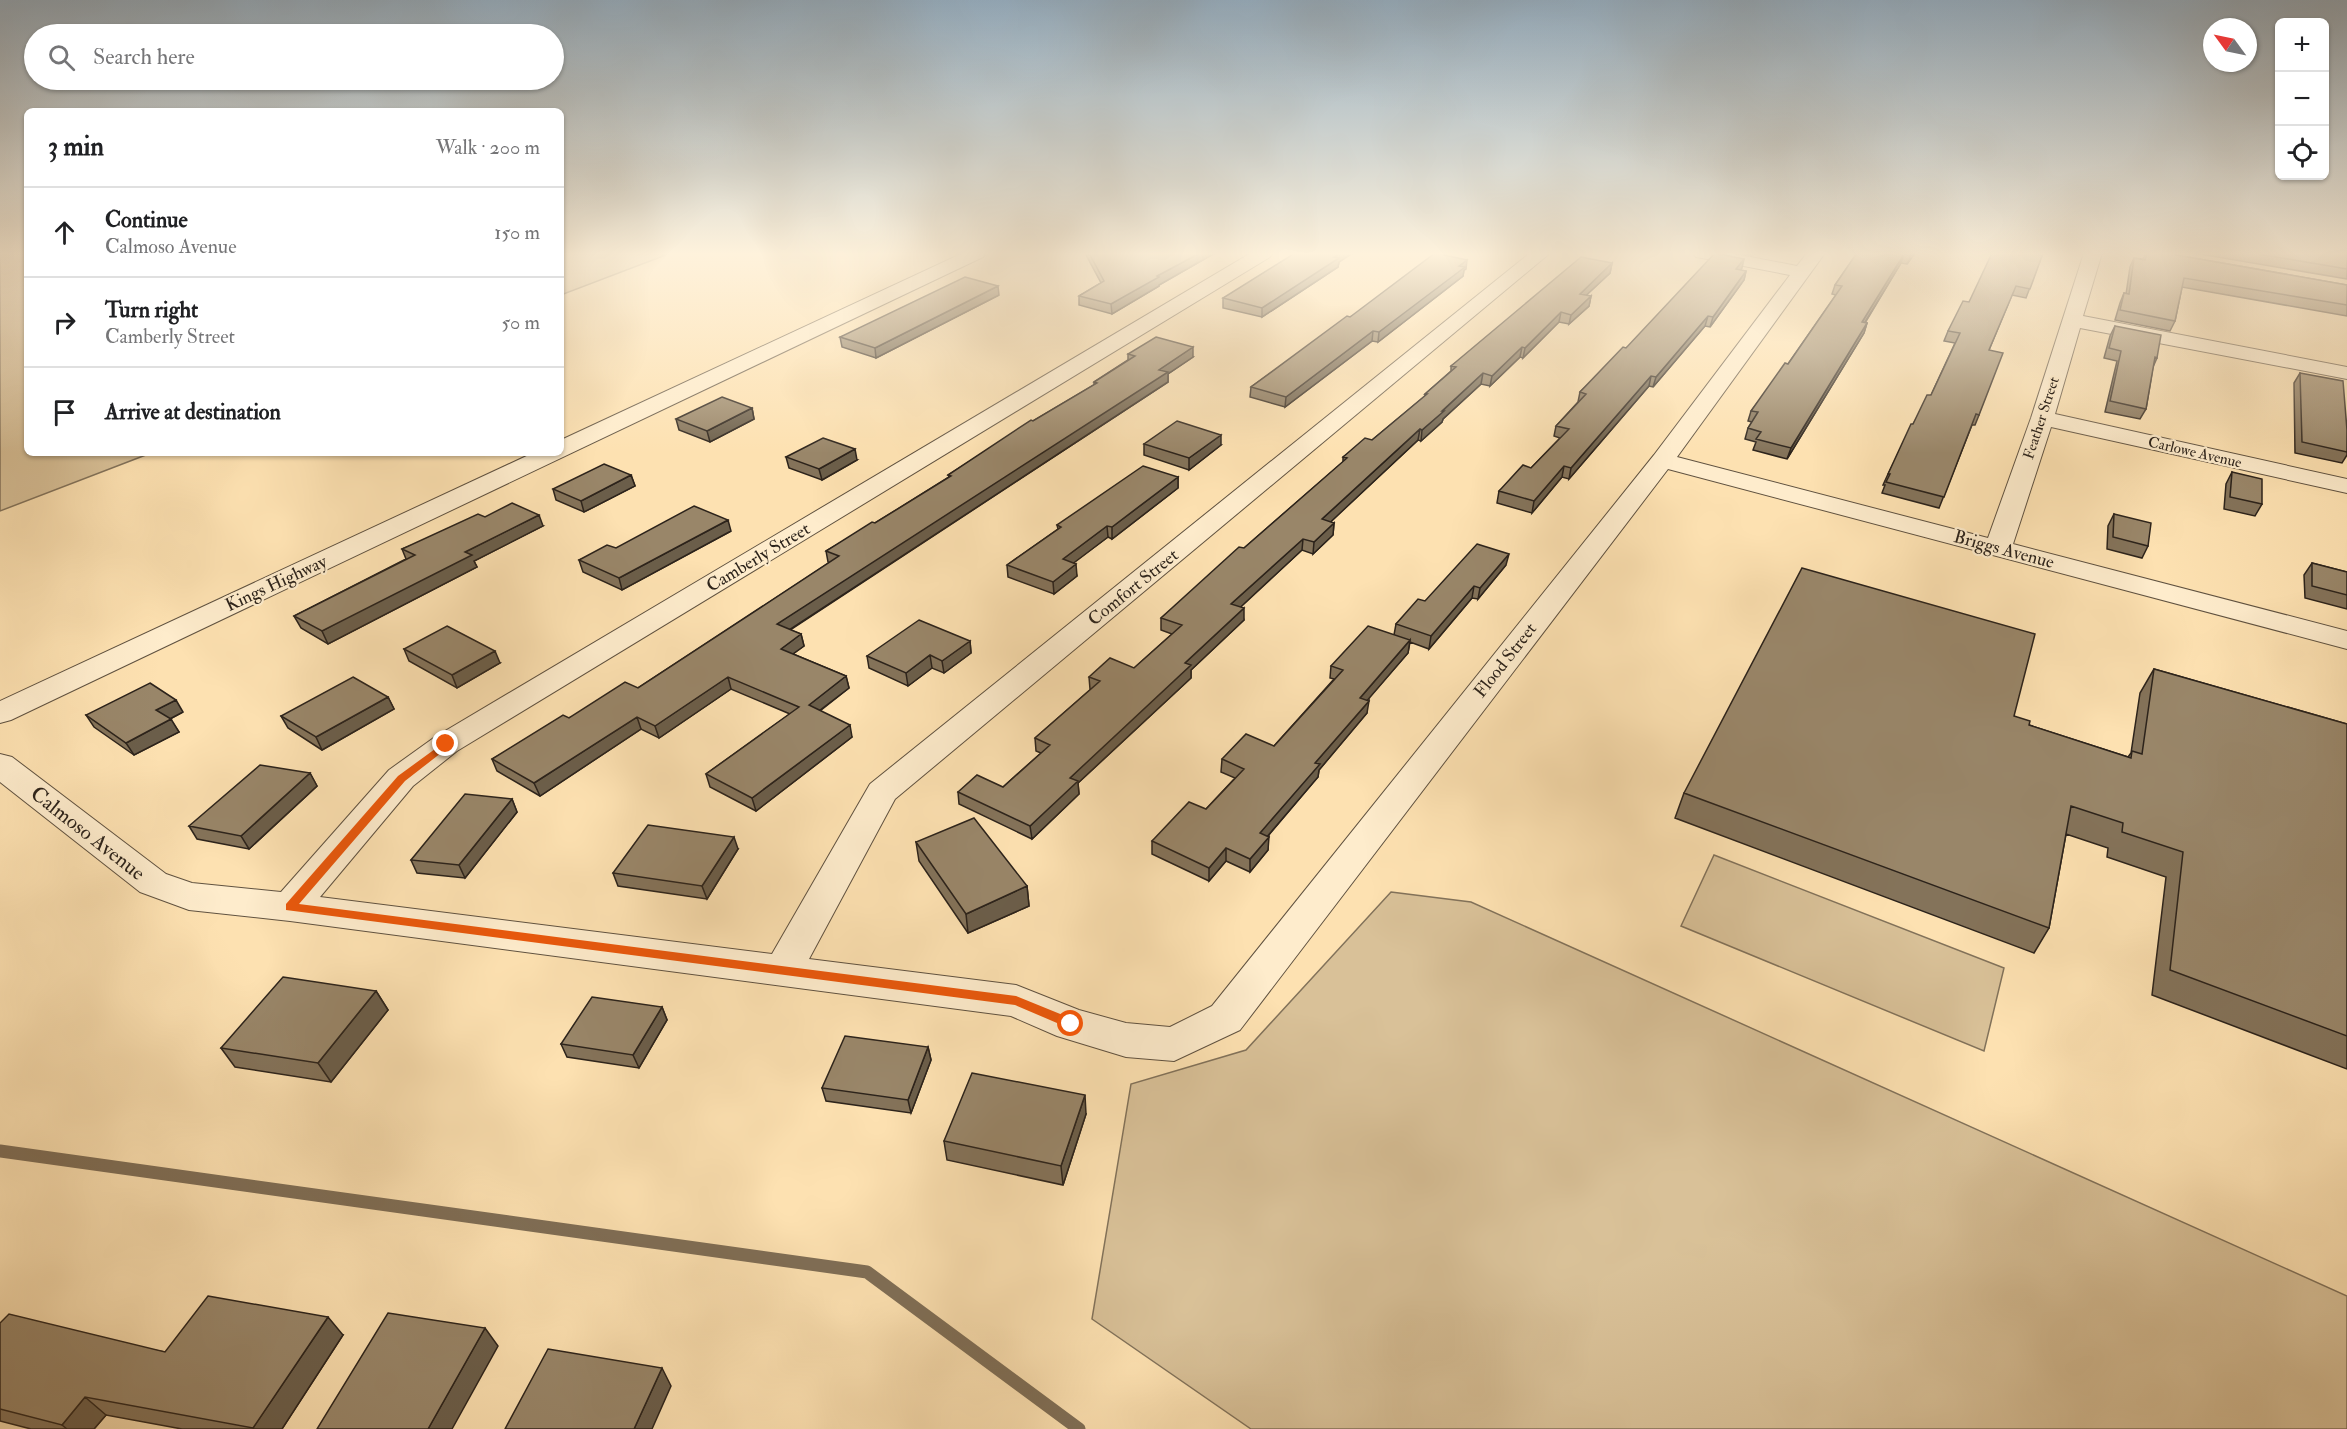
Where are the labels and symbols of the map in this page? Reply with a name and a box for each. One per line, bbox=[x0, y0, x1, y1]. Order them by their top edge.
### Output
north arrow bbox=[2203, 18, 2257, 72]
street label: Feather Street bbox=[2019, 374, 2064, 462]
street label: Carlowe Avenue bbox=[2146, 432, 2244, 472]
street label: Camberly Street bbox=[702, 517, 814, 597]
street label: Briggs Avenue bbox=[1951, 525, 2057, 574]
street label: Comfort Street bbox=[1083, 544, 1183, 631]
street label: Kings Highway bbox=[222, 549, 332, 617]
street label: Flood Street bbox=[1469, 618, 1542, 703]
route end bbox=[432, 730, 458, 756]
street label: Calmoso Avenue bbox=[25, 780, 151, 887]
route start bbox=[1057, 1010, 1083, 1036]

